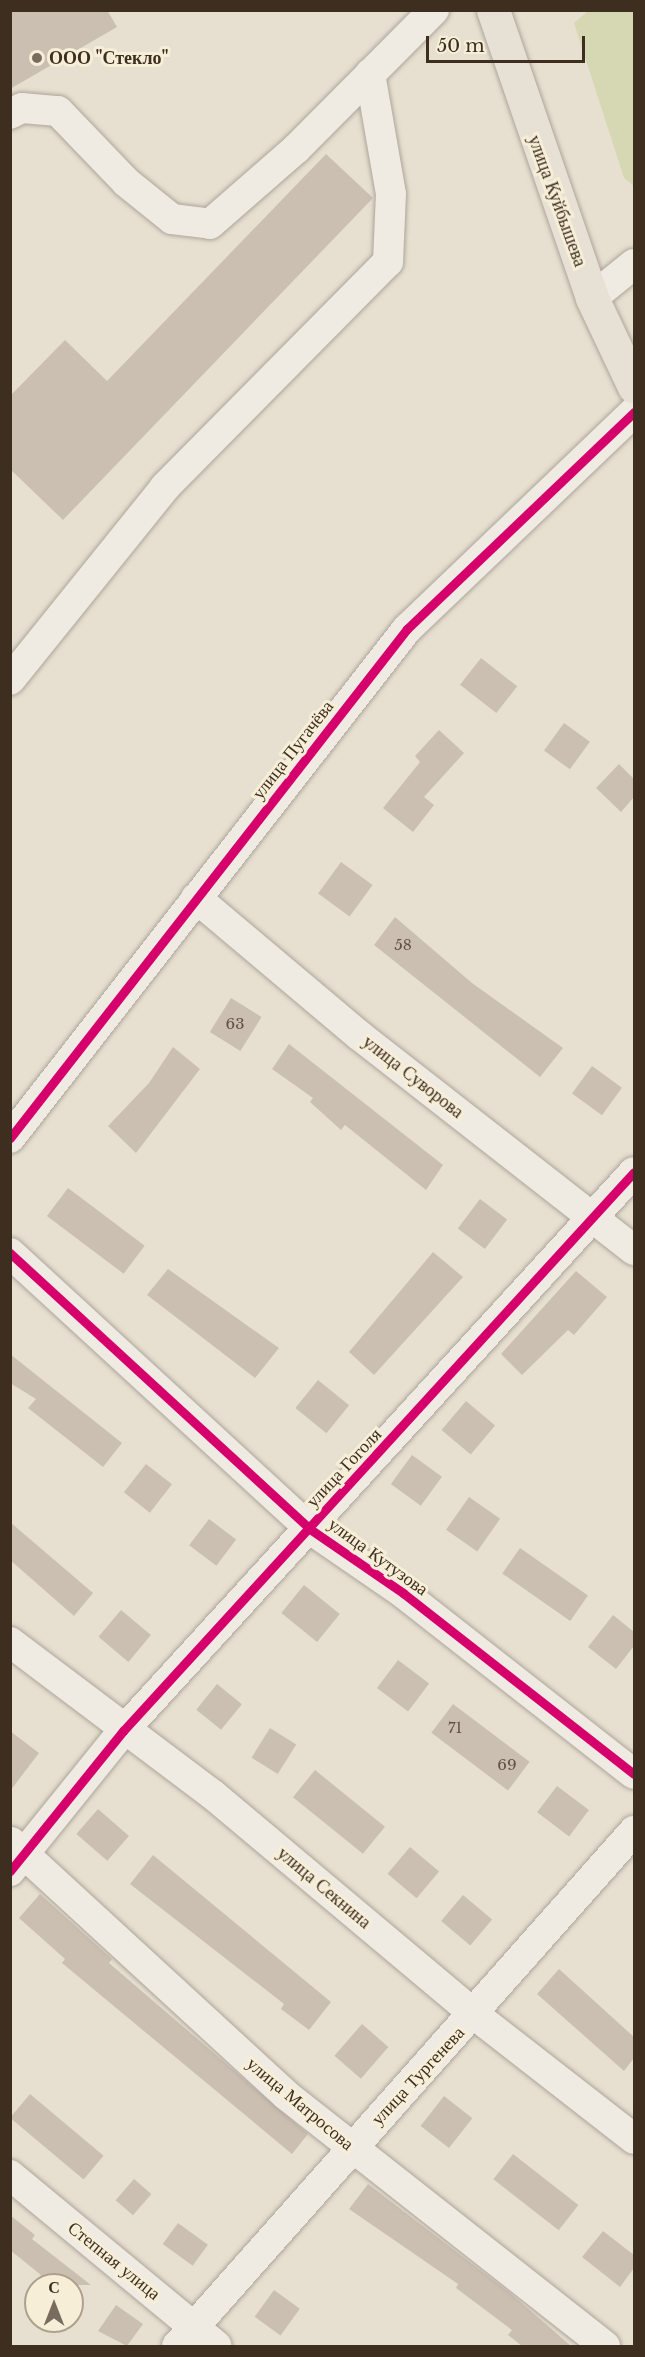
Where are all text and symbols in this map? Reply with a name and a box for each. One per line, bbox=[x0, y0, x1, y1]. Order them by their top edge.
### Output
scale bar bbox=[429, 24, 588, 62]
text: 50 m bbox=[437, 35, 485, 57]
place label: ООО "Стекло" bbox=[49, 47, 169, 69]
marker: ООО "Стекло" bbox=[30, 51, 44, 65]
street label: улица Куйбышева bbox=[523, 132, 591, 270]
street label: улица Пугачёва bbox=[248, 696, 338, 804]
house number: 58 bbox=[394, 936, 412, 954]
house number: 63 bbox=[226, 1015, 244, 1033]
street label: улица Суворова bbox=[358, 1031, 468, 1123]
street label: улица Гоголя bbox=[302, 1424, 386, 1512]
street label: улица Кутузова bbox=[324, 1514, 432, 1600]
house number: 71 bbox=[448, 1719, 462, 1737]
house number: 69 bbox=[497, 1756, 517, 1774]
street label: улица Секнина bbox=[273, 1843, 375, 1933]
street label: улица Тургенева bbox=[367, 2022, 469, 2130]
street label: улица Матросова bbox=[242, 2053, 358, 2155]
street label: Степная улица bbox=[63, 2217, 165, 2305]
north arrow bbox=[24, 2273, 84, 2333]
text: С bbox=[48, 2277, 60, 2297]

